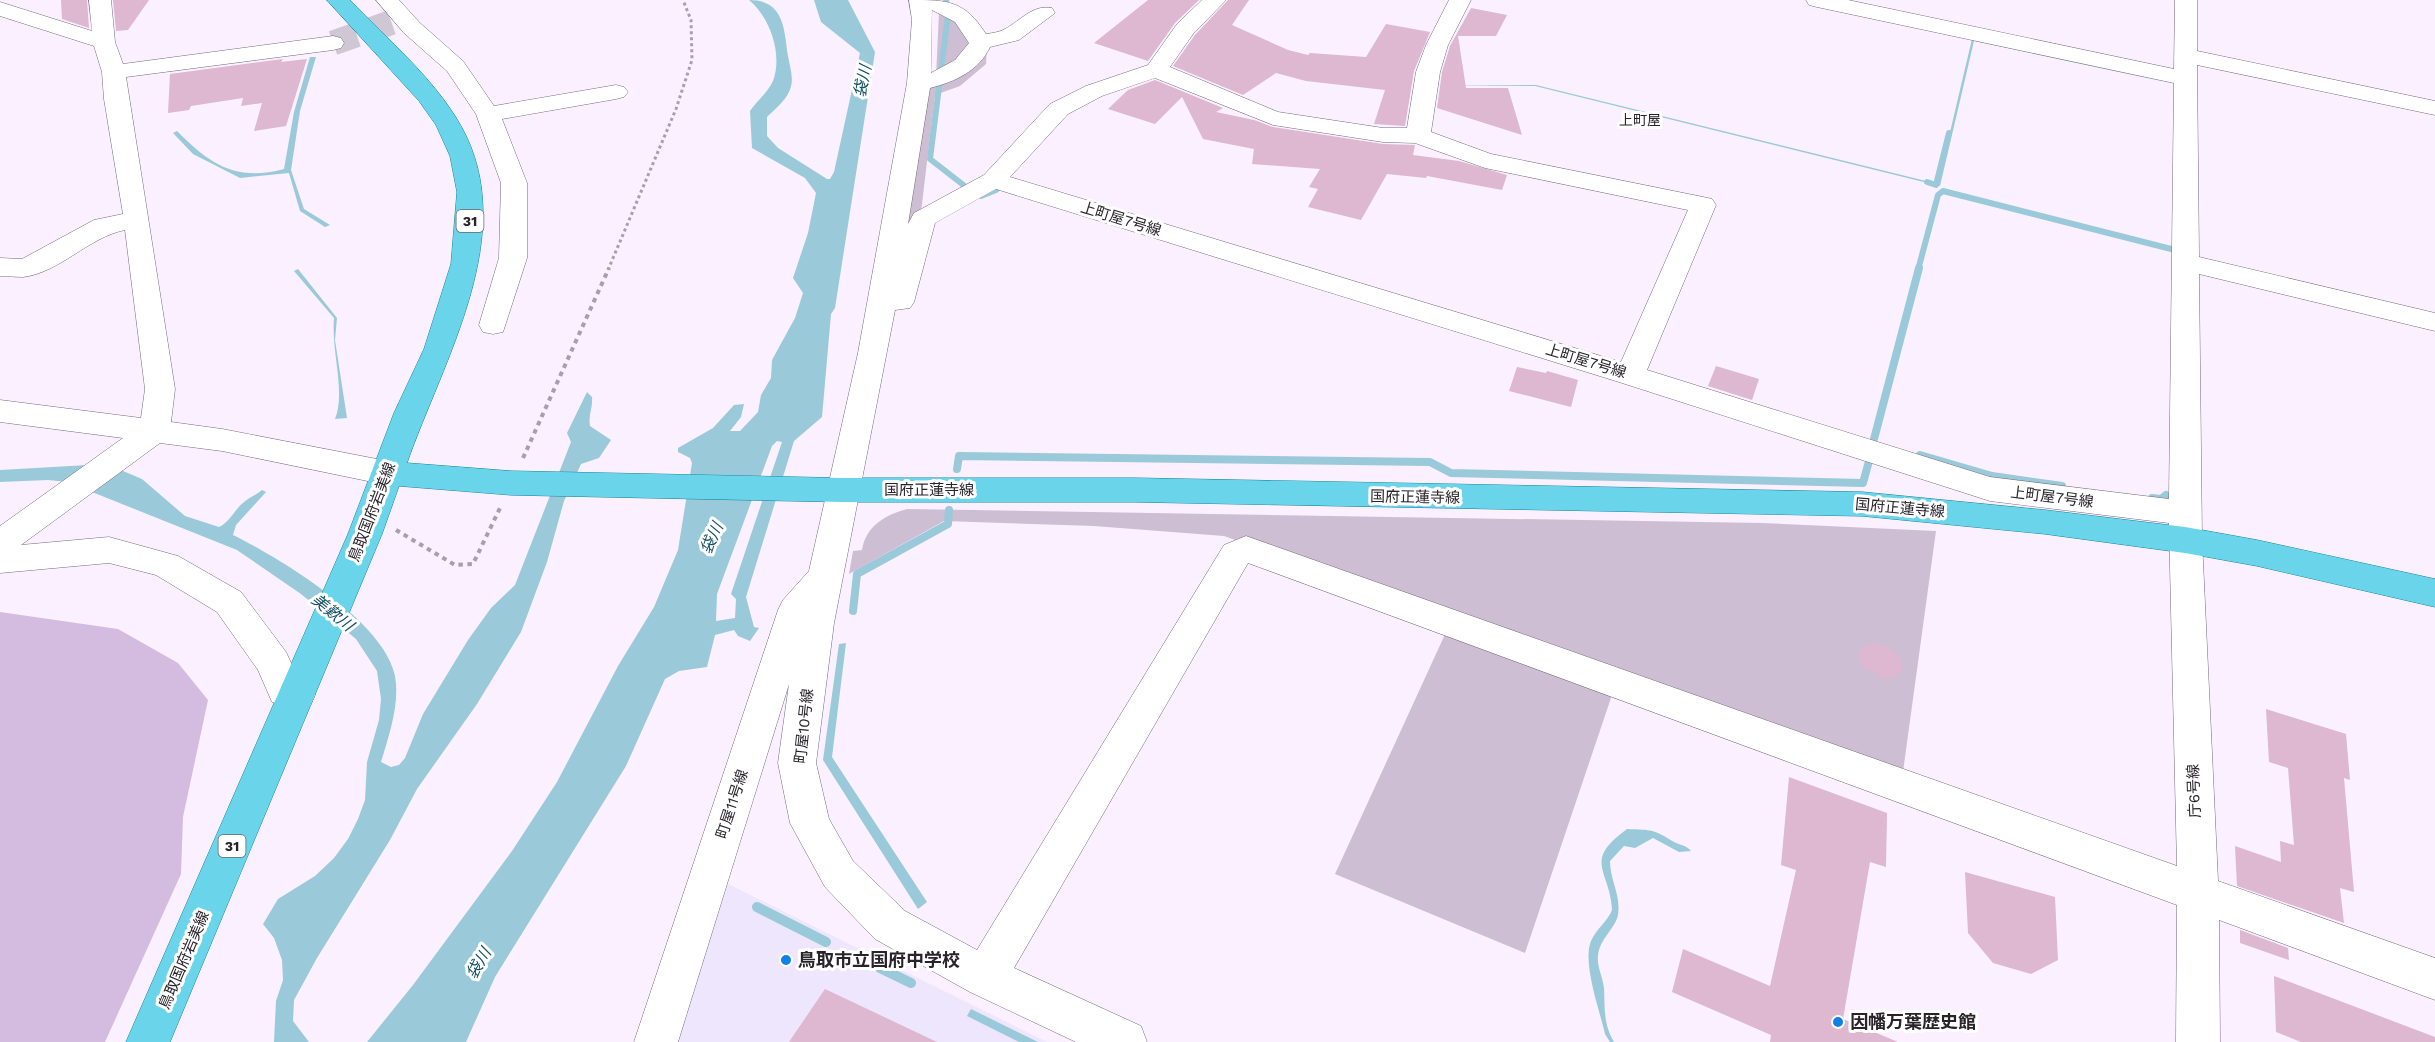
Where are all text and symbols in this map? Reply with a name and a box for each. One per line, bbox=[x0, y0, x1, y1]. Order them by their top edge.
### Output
water label: 袋川 bbox=[850, 62, 876, 99]
district label: 上町屋 bbox=[1619, 112, 1661, 128]
street label: 上町屋7号線 bbox=[1078, 198, 1164, 240]
road number: 31 bbox=[456, 210, 484, 232]
street label: 上町屋7号線 bbox=[1543, 340, 1629, 382]
street label: 鳥取国府岩美線 bbox=[345, 460, 399, 564]
street label: 国府正蓮寺線 bbox=[884, 481, 974, 499]
street label: 上町屋7号線 bbox=[2010, 483, 2094, 511]
street label: 国府正蓮寺線 bbox=[1370, 487, 1460, 507]
street label: 国府正蓮寺線 bbox=[1854, 495, 1946, 521]
water label: 袋川 bbox=[696, 518, 728, 557]
water label: 美歎川 bbox=[308, 590, 359, 636]
street label: 町屋10号線 bbox=[791, 688, 817, 764]
street label: 庁6号線 bbox=[2184, 764, 2204, 818]
street label: 町屋11号線 bbox=[712, 767, 752, 841]
road number: 31 bbox=[218, 835, 246, 857]
street label: 鳥取国府岩美線 bbox=[155, 908, 213, 1012]
water label: 袋川 bbox=[462, 943, 496, 982]
place label: 鳥取市立国府中学校 bbox=[798, 949, 960, 970]
marker: 鳥取市立国府中学校 bbox=[779, 953, 793, 967]
place label: 因幡万葉歴史館 bbox=[1850, 1011, 1976, 1032]
marker: 因幡万葉歴史館 bbox=[1831, 1015, 1845, 1029]

